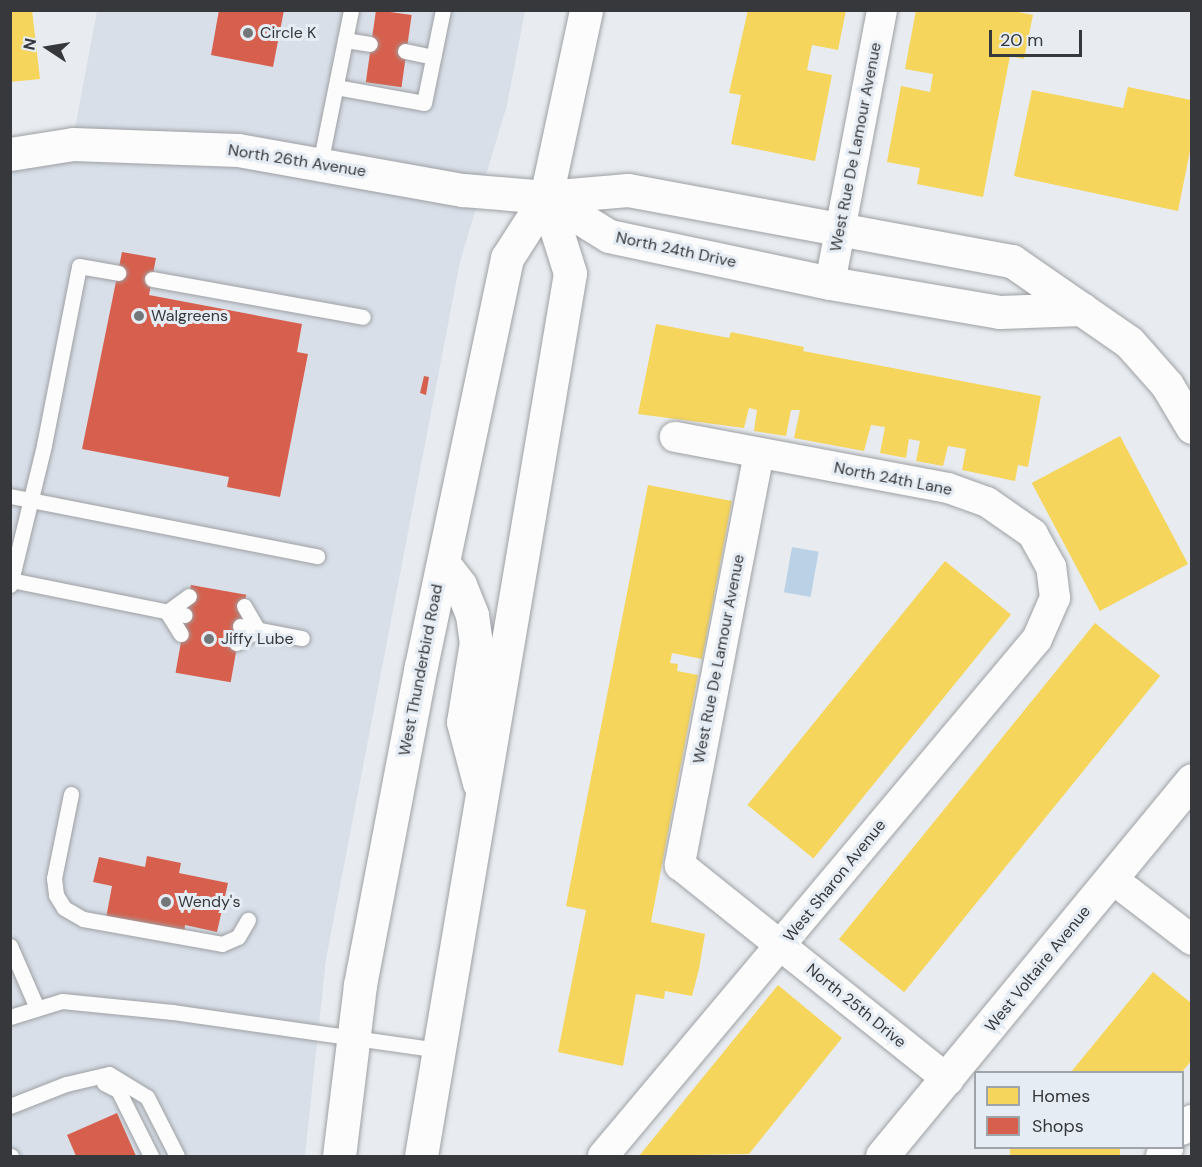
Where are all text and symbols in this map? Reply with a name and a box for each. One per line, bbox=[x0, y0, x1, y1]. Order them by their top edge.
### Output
north arrow bbox=[18, 18, 78, 78]
scale bar bbox=[992, 18, 1085, 56]
place label: Circle K bbox=[260, 23, 316, 43]
marker: Circle K bbox=[241, 26, 255, 40]
text: 20 m bbox=[1000, 28, 1043, 52]
text: N bbox=[18, 36, 41, 52]
street label: West Rue De Lamour Avenue bbox=[826, 41, 886, 253]
street label: North 26th Avenue bbox=[227, 141, 367, 181]
street label: North 24th Drive bbox=[614, 228, 738, 272]
place label: Walgreens bbox=[151, 306, 228, 326]
marker: Walgreens bbox=[132, 309, 146, 323]
street label: North 24th Lane bbox=[832, 458, 954, 500]
street label: West Rue De Lamour Avenue bbox=[689, 553, 749, 765]
street label: West Thunderbird Road bbox=[395, 582, 447, 758]
place label: Jiffy Lube bbox=[221, 629, 294, 649]
marker: Jiffy Lube bbox=[202, 632, 216, 646]
street label: West Sharon Avenue bbox=[780, 816, 890, 946]
place label: Wendy's bbox=[178, 892, 240, 912]
marker: Wendy's bbox=[159, 895, 173, 909]
street label: West Voltaire Avenue bbox=[981, 902, 1095, 1036]
street label: North 25th Drive bbox=[802, 960, 910, 1052]
legend bbox=[974, 1071, 1184, 1149]
text: Homes bbox=[1032, 1084, 1090, 1108]
text: Shops bbox=[1032, 1114, 1084, 1138]

